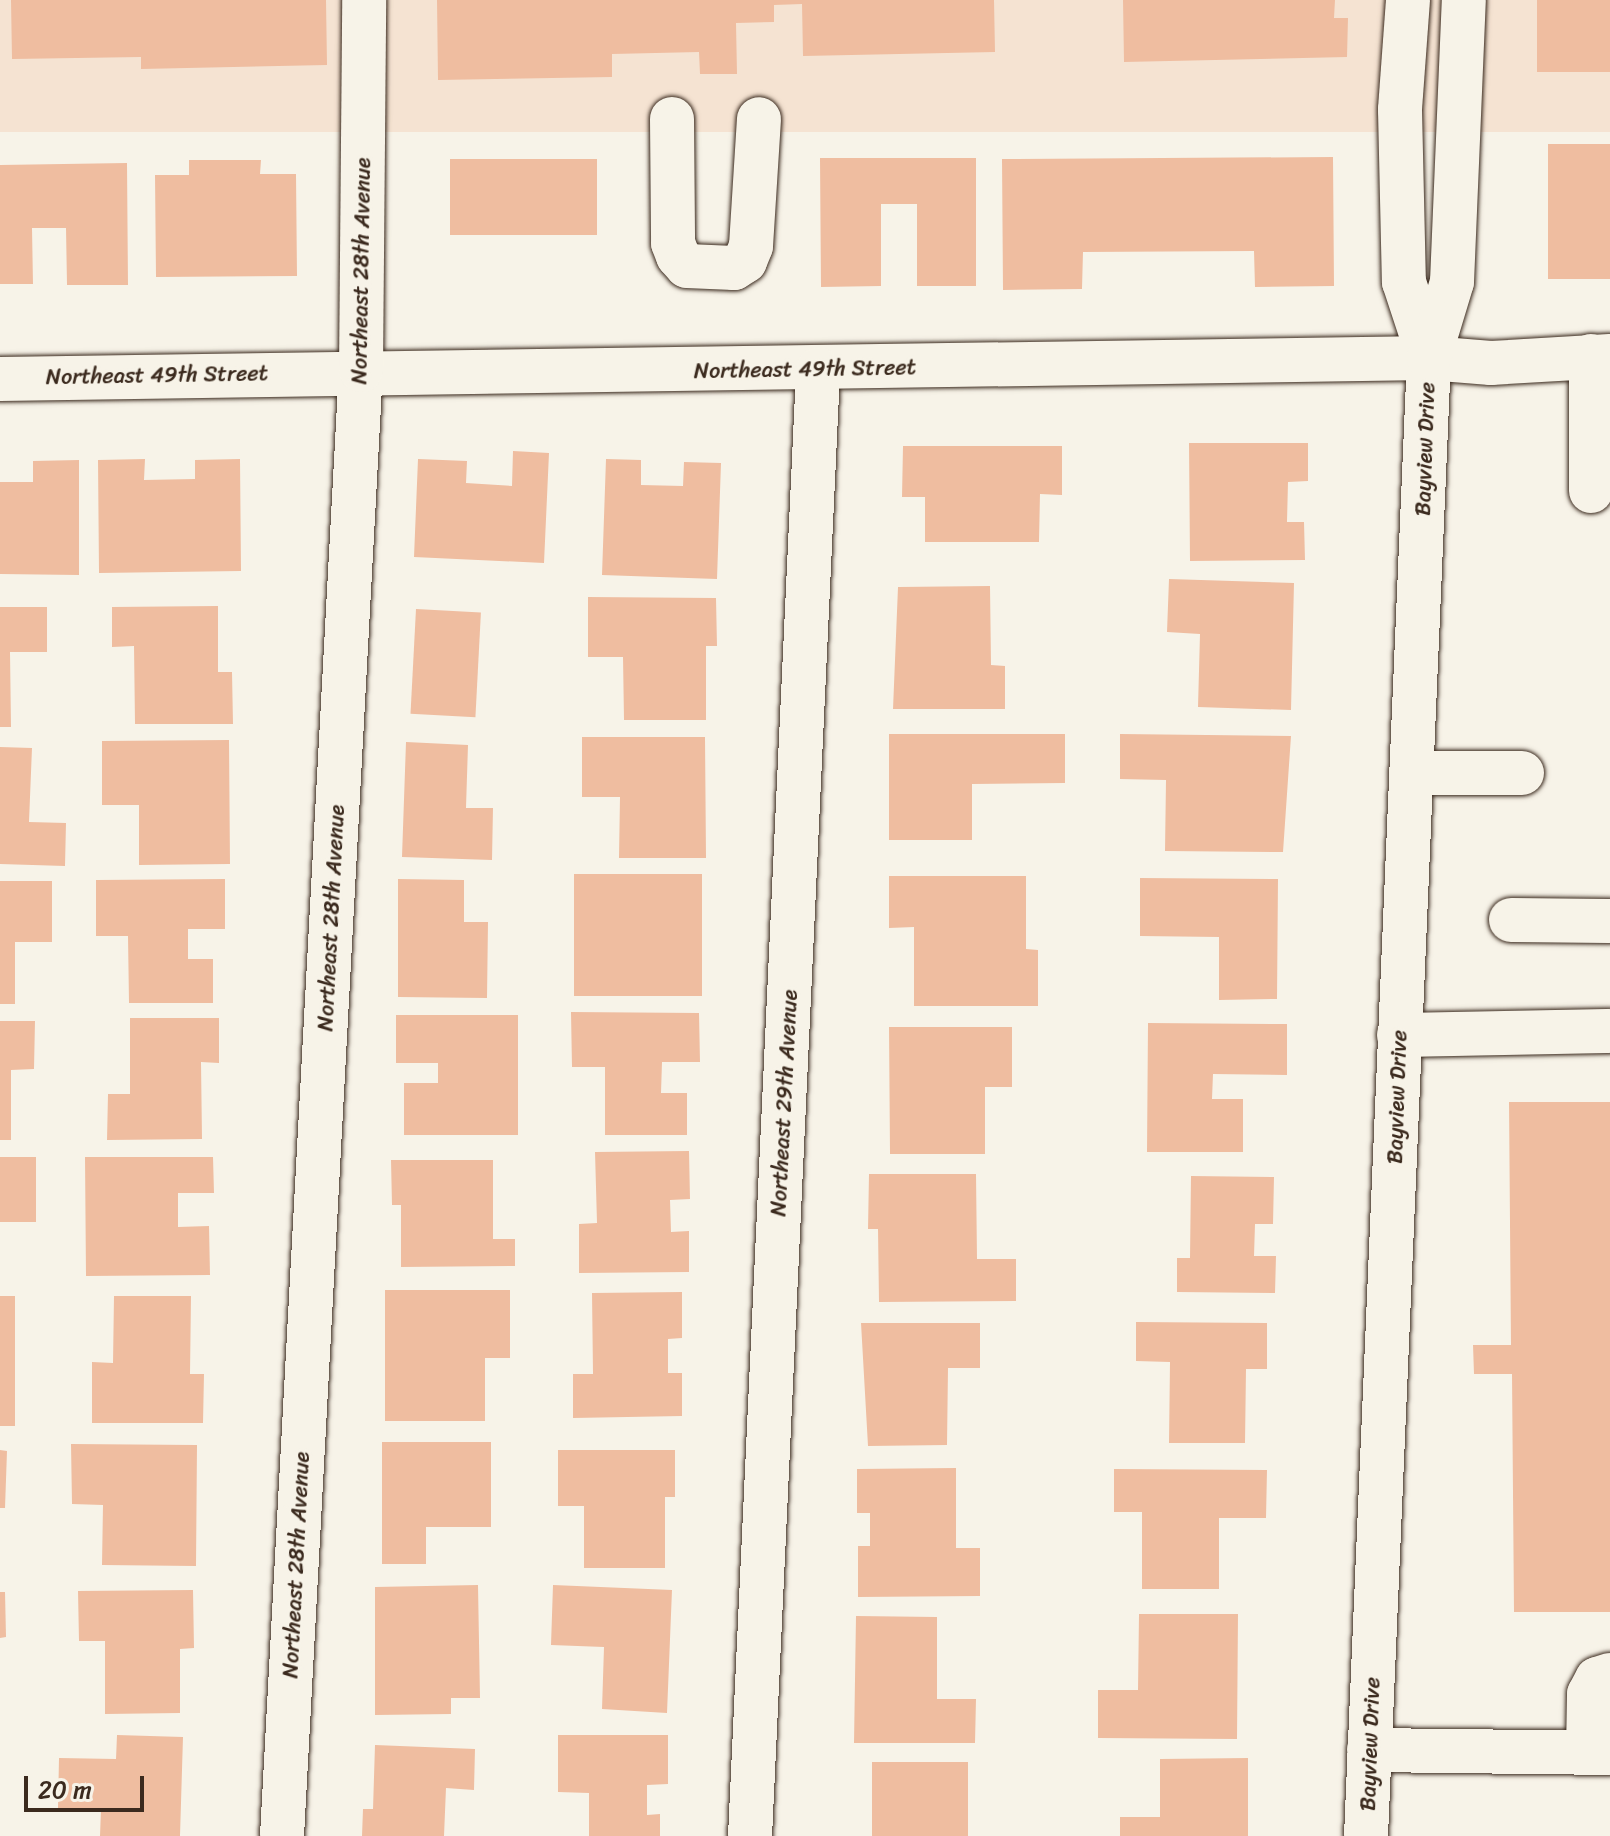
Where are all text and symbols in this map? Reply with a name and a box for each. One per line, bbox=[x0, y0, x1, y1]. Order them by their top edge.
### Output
street label: Northeast 28th Avenue bbox=[346, 157, 376, 385]
street label: Northeast 49th Street bbox=[694, 354, 916, 384]
street label: Northeast 49th Street bbox=[46, 360, 268, 390]
street label: Bayview Drive bbox=[1409, 382, 1441, 516]
street label: Northeast 28th Avenue bbox=[312, 804, 350, 1032]
street label: Northeast 29th Avenue bbox=[765, 989, 803, 1217]
street label: Bayview Drive bbox=[1381, 1030, 1413, 1164]
street label: Northeast 28th Avenue bbox=[277, 1451, 315, 1679]
street label: Bayview Drive bbox=[1354, 1677, 1386, 1811]
scale bar bbox=[28, 1760, 148, 1810]
text: 20 m bbox=[38, 1769, 92, 1811]

